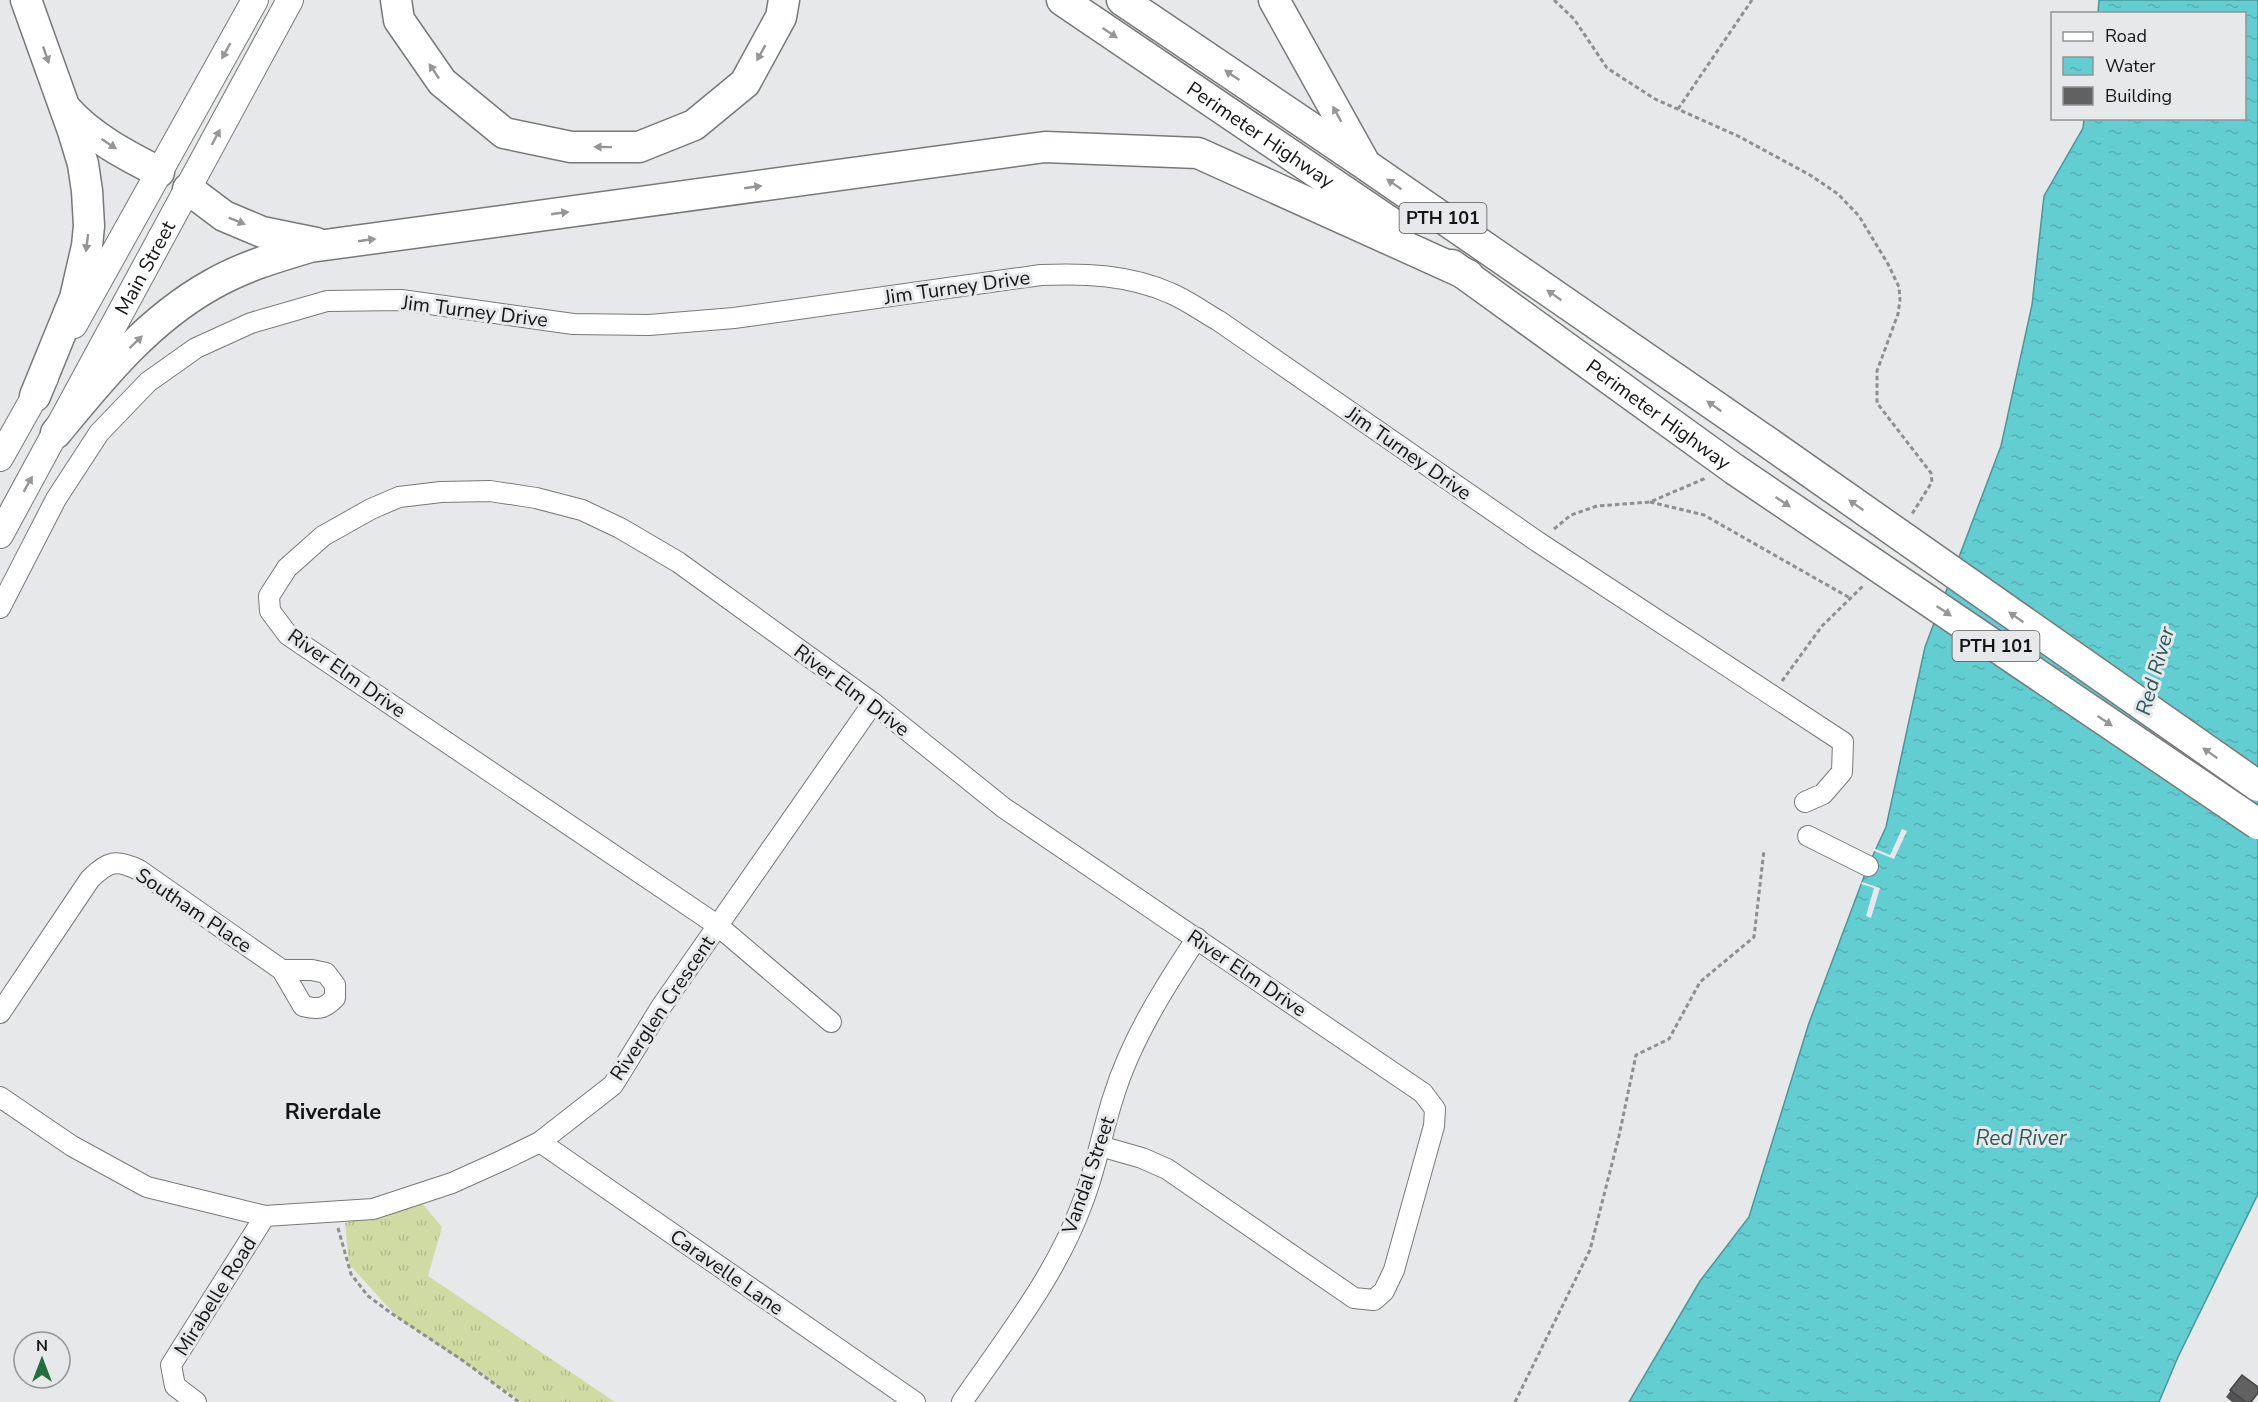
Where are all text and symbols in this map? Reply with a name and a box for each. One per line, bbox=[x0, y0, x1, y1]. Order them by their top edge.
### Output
legend bbox=[2051, 12, 2246, 120]
text: Road bbox=[2105, 24, 2147, 48]
one-way arrow bbox=[1102, 27, 1118, 38]
one-way arrow bbox=[221, 43, 231, 60]
one-way arrow bbox=[756, 45, 766, 62]
one-way arrow bbox=[42, 46, 52, 64]
text: Water bbox=[2105, 54, 2156, 78]
one-way arrow bbox=[428, 63, 440, 79]
one-way arrow bbox=[1224, 69, 1241, 80]
street label: Perimeter Highway bbox=[1181, 75, 1340, 195]
text: Building bbox=[2105, 84, 2172, 108]
one-way arrow bbox=[1332, 106, 1343, 122]
one-way arrow bbox=[211, 129, 221, 146]
one-way arrow bbox=[101, 138, 117, 149]
one-way arrow bbox=[594, 142, 613, 152]
one-way arrow bbox=[1386, 178, 1402, 190]
one-way arrow bbox=[744, 182, 763, 192]
road number: PTH 101 bbox=[1400, 203, 1486, 233]
one-way arrow bbox=[551, 209, 570, 218]
street label: Main Street bbox=[109, 215, 182, 320]
one-way arrow bbox=[228, 216, 246, 226]
one-way arrow bbox=[82, 234, 91, 253]
one-way arrow bbox=[357, 235, 376, 245]
street label: Jim Turney Drive bbox=[881, 264, 1032, 311]
street label: Jim Turney Drive bbox=[399, 289, 550, 334]
one-way arrow bbox=[1546, 290, 1562, 301]
one-way arrow bbox=[128, 335, 142, 349]
street label: Perimeter Highway bbox=[1580, 353, 1737, 477]
street label: Jim Turney Drive bbox=[1340, 400, 1477, 507]
one-way arrow bbox=[1707, 400, 1723, 412]
one-way arrow bbox=[23, 475, 33, 492]
one-way arrow bbox=[1774, 496, 1791, 507]
one-way arrow bbox=[1849, 499, 1865, 511]
one-way arrow bbox=[1936, 605, 1952, 616]
one-way arrow bbox=[2008, 612, 2024, 623]
street label: River Elm Drive bbox=[282, 623, 411, 724]
water label: Red River bbox=[2129, 623, 2181, 719]
road number: PTH 101 bbox=[1952, 631, 2040, 661]
street label: River Elm Drive bbox=[788, 638, 915, 743]
one-way arrow bbox=[2097, 715, 2114, 726]
one-way arrow bbox=[2202, 748, 2218, 759]
street label: Southam Place bbox=[130, 862, 257, 959]
street label: River Elm Drive bbox=[1182, 924, 1312, 1023]
street label: Riverglen Crescent bbox=[604, 930, 722, 1086]
district label: Riverdale bbox=[285, 1097, 381, 1127]
street label: Vandal Street bbox=[1055, 1112, 1121, 1238]
water label: Red River bbox=[1976, 1124, 2067, 1152]
street label: Caravelle Lane bbox=[664, 1223, 789, 1322]
street label: Mirabelle Road bbox=[168, 1232, 263, 1361]
north arrow bbox=[12, 1330, 72, 1390]
text: N bbox=[36, 1335, 48, 1357]

